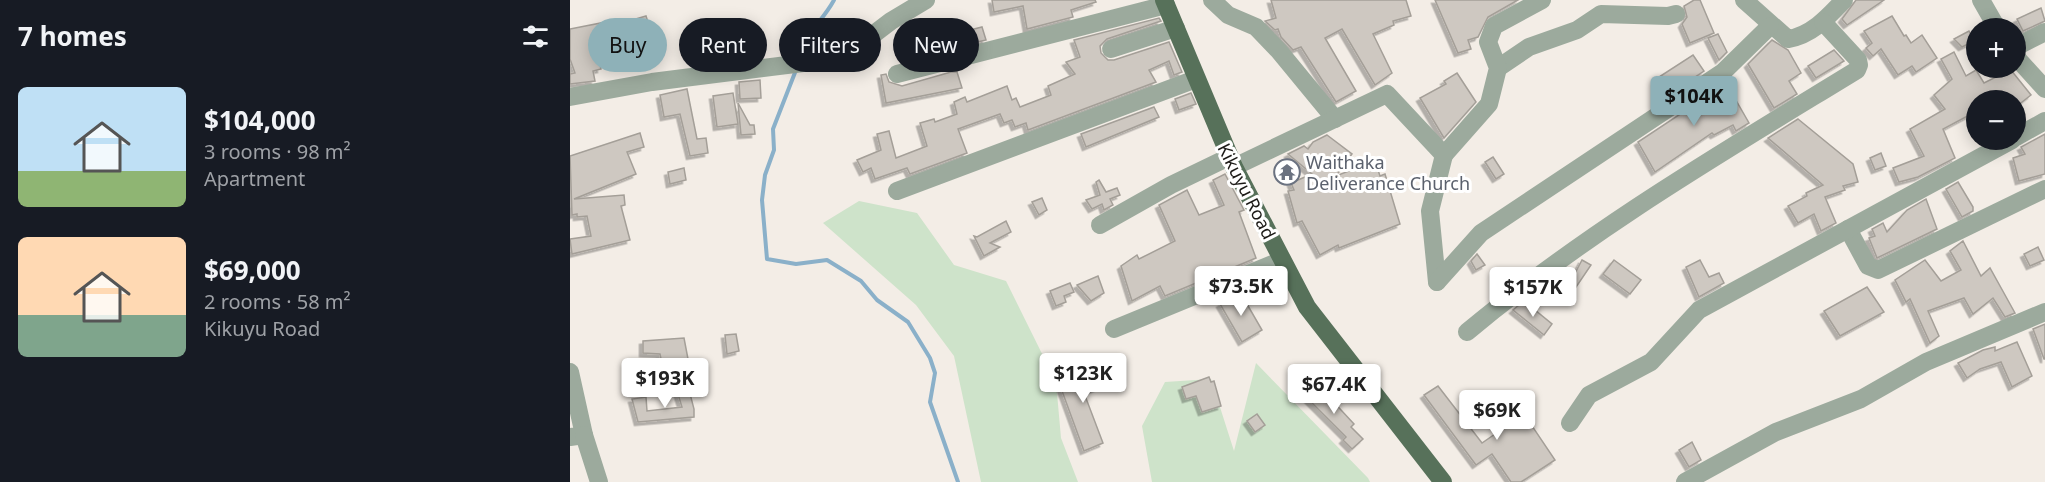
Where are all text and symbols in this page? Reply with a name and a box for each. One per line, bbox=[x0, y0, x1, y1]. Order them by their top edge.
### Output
text: 7 homes bbox=[18, 18, 127, 54]
chip: Buy bbox=[588, 18, 667, 72]
chip: Rent bbox=[679, 18, 767, 72]
chip: Filters bbox=[779, 18, 881, 72]
chip: New bbox=[893, 18, 979, 72]
map controls bbox=[1966, 18, 2026, 150]
button: + bbox=[1966, 18, 2026, 78]
icon: filters bbox=[519, 20, 552, 53]
pin: $104K bbox=[1652, 76, 1736, 127]
text: $104K bbox=[1664, 82, 1724, 109]
button: − bbox=[1966, 90, 2026, 150]
text: $104,000 bbox=[204, 102, 316, 138]
icon: home bbox=[66, 111, 138, 183]
text: 3 rooms · 98 m² bbox=[204, 138, 351, 165]
street label: Kikuyu Road bbox=[1213, 139, 1281, 243]
place label: Waithaka Deliverance Church bbox=[1306, 150, 1470, 195]
temple icon: Waithaka Deliverance Church bbox=[1272, 157, 1302, 187]
text: Apartment bbox=[204, 165, 305, 192]
text: $69,000 bbox=[204, 252, 301, 288]
icon: home bbox=[66, 261, 138, 333]
pin: $73.5K bbox=[1192, 266, 1290, 317]
pin: $157K bbox=[1491, 267, 1575, 318]
text: $73.5K bbox=[1209, 272, 1273, 299]
text: $157K bbox=[1503, 273, 1563, 300]
text: 2 rooms · 58 m² bbox=[204, 288, 351, 315]
text: Kikuyu Road bbox=[204, 315, 320, 342]
pin: $123K bbox=[1041, 353, 1125, 404]
pin: $193K bbox=[623, 358, 707, 409]
text: $123K bbox=[1053, 359, 1113, 386]
text: $193K bbox=[635, 364, 695, 391]
pin: $67.4K bbox=[1285, 364, 1383, 415]
text: $67.4K bbox=[1302, 370, 1366, 397]
pin: $69K bbox=[1461, 390, 1533, 441]
text: $69K bbox=[1473, 396, 1521, 423]

